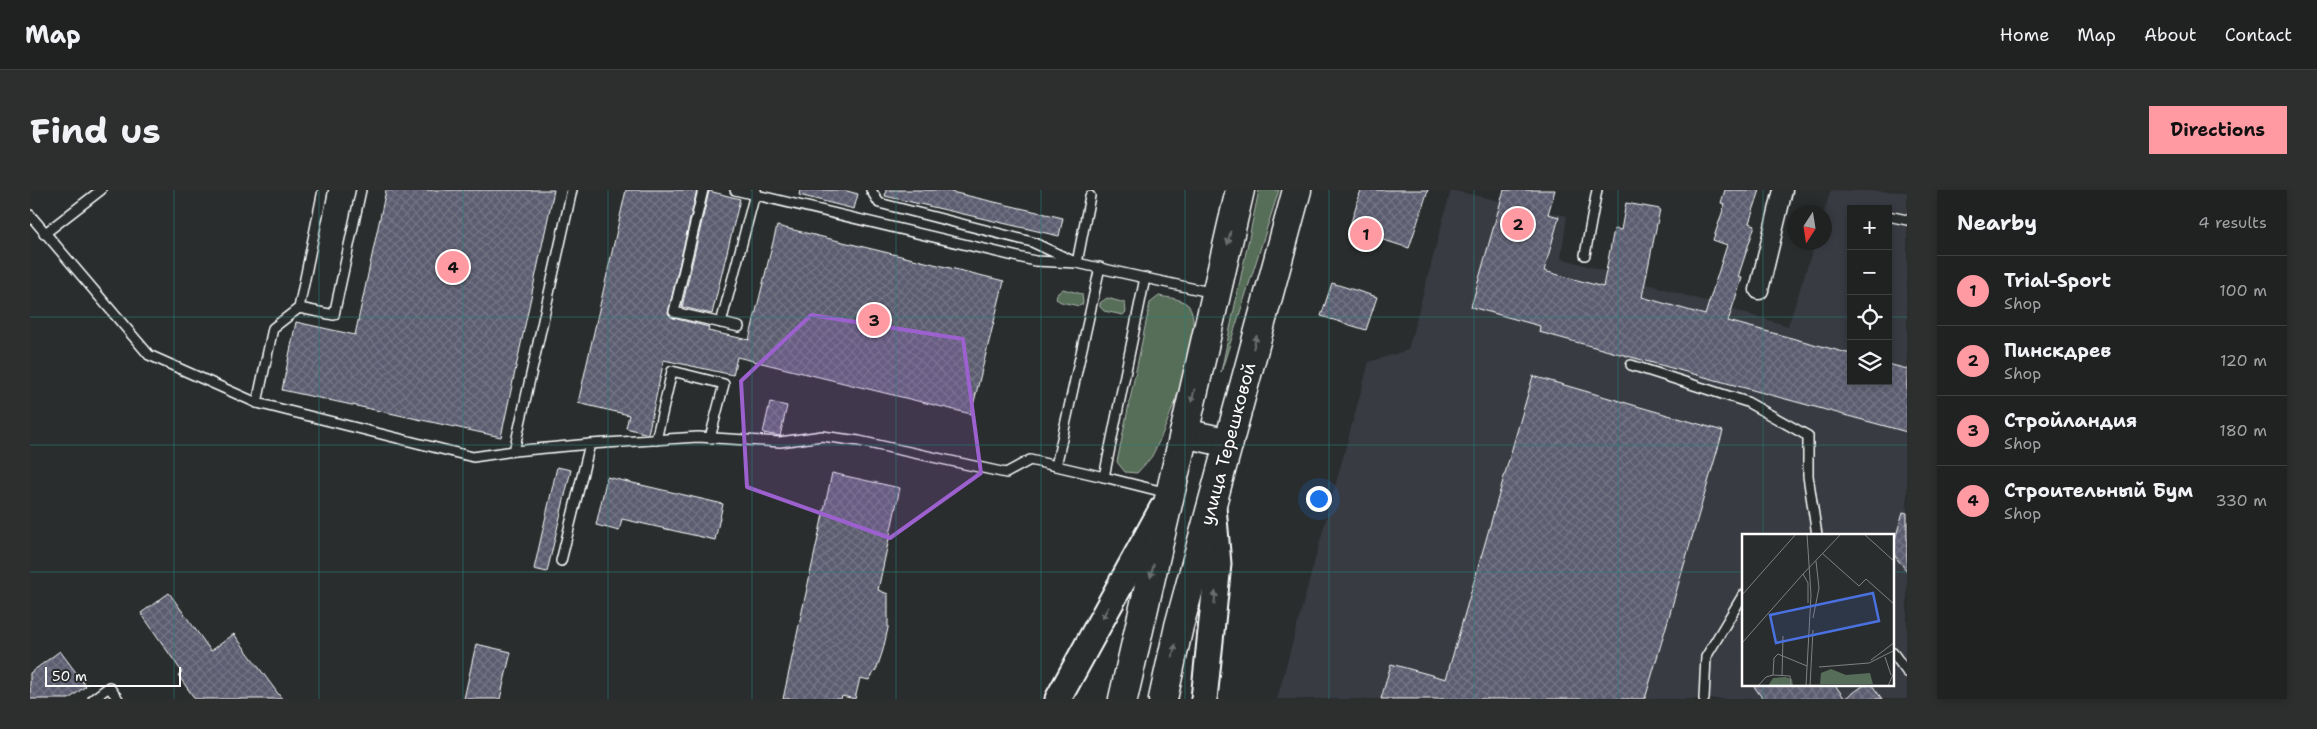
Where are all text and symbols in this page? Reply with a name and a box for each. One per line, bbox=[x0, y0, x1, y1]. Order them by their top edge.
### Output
text: Map bbox=[25, 19, 81, 51]
text: Home bbox=[2000, 23, 2049, 47]
text: Map bbox=[2077, 23, 2116, 47]
text: About bbox=[2144, 23, 2197, 47]
text: Contact bbox=[2225, 23, 2292, 47]
button: Directions bbox=[2149, 106, 2287, 154]
text: Find us bbox=[30, 107, 161, 154]
pin: 2 bbox=[1502, 205, 1534, 243]
north arrow bbox=[1787, 205, 1832, 250]
map controls bbox=[1847, 205, 1892, 385]
button: + bbox=[1847, 205, 1892, 250]
text: Nearby bbox=[1957, 209, 2037, 237]
text: 4 results bbox=[2198, 212, 2267, 233]
pin: 1 bbox=[1350, 215, 1382, 253]
one-way arrow bbox=[1225, 230, 1233, 246]
pin: 4 bbox=[437, 248, 469, 286]
button: − bbox=[1847, 250, 1892, 295]
text: Trial-Sport bbox=[2004, 268, 2111, 293]
text: 1 bbox=[1969, 280, 1977, 301]
text: 100 m bbox=[2219, 280, 2267, 301]
text: Shop bbox=[2004, 293, 2041, 314]
button: locate bbox=[1847, 295, 1892, 340]
pin: 3 bbox=[858, 301, 890, 339]
one-way arrow bbox=[1251, 334, 1259, 349]
text: Пинскдрев bbox=[2004, 338, 2111, 363]
button: layers bbox=[1847, 340, 1892, 385]
text: 2 bbox=[1967, 350, 1979, 371]
text: 120 m bbox=[2220, 350, 2267, 371]
street label: улица Терешковой bbox=[1195, 360, 1261, 528]
text: Shop bbox=[2004, 363, 2041, 384]
one-way arrow bbox=[1189, 388, 1197, 403]
text: Стройландия bbox=[2004, 408, 2137, 433]
text: 3 bbox=[1967, 420, 1979, 441]
text: 180 m bbox=[2219, 420, 2267, 441]
text: Shop bbox=[2004, 433, 2041, 454]
text: Строительный Бум bbox=[2004, 478, 2193, 503]
your location bbox=[1306, 486, 1332, 512]
text: 4 bbox=[1967, 490, 1979, 511]
text: 330 m bbox=[2215, 490, 2267, 511]
text: Shop bbox=[2004, 503, 2041, 524]
inset map bbox=[1742, 534, 1894, 687]
one-way arrow bbox=[1148, 564, 1156, 579]
one-way arrow bbox=[1211, 590, 1219, 606]
one-way arrow bbox=[1101, 606, 1109, 620]
one-way arrow bbox=[1170, 644, 1178, 659]
scale bar bbox=[45, 664, 181, 687]
text: 50 m bbox=[52, 667, 87, 685]

